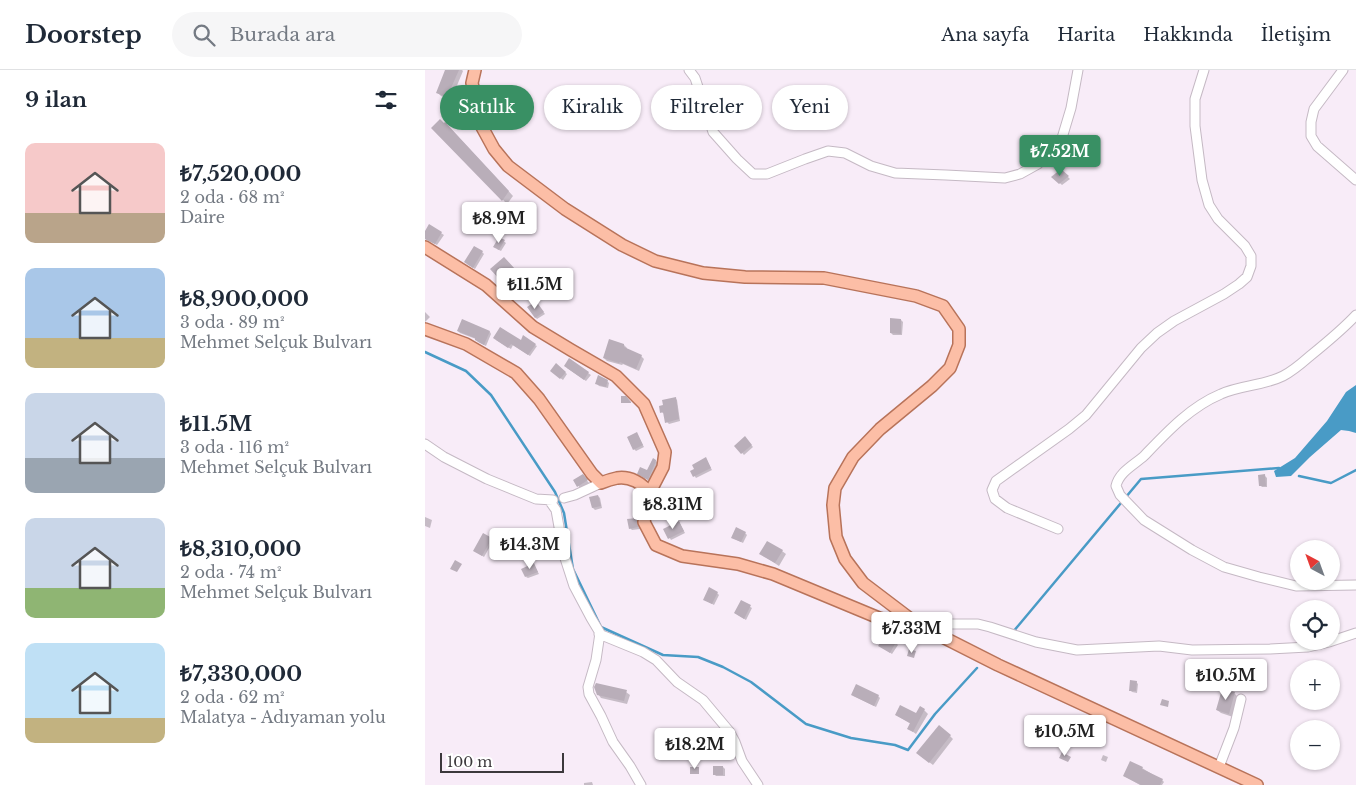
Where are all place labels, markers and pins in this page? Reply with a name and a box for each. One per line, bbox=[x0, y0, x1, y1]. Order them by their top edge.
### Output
pin: ₺7.52M bbox=[1019, 134, 1101, 177]
pin: ₺8.9M bbox=[464, 202, 534, 244]
pin: ₺11.5M bbox=[494, 268, 576, 310]
pin: ₺8.31M bbox=[632, 488, 714, 530]
pin: ₺14.3M bbox=[489, 528, 571, 570]
pin: ₺7.33M bbox=[871, 612, 953, 654]
pin: ₺10.5M bbox=[1185, 658, 1267, 701]
pin: ₺10.5M bbox=[1024, 714, 1106, 757]
pin: ₺18.2M bbox=[654, 728, 736, 770]

